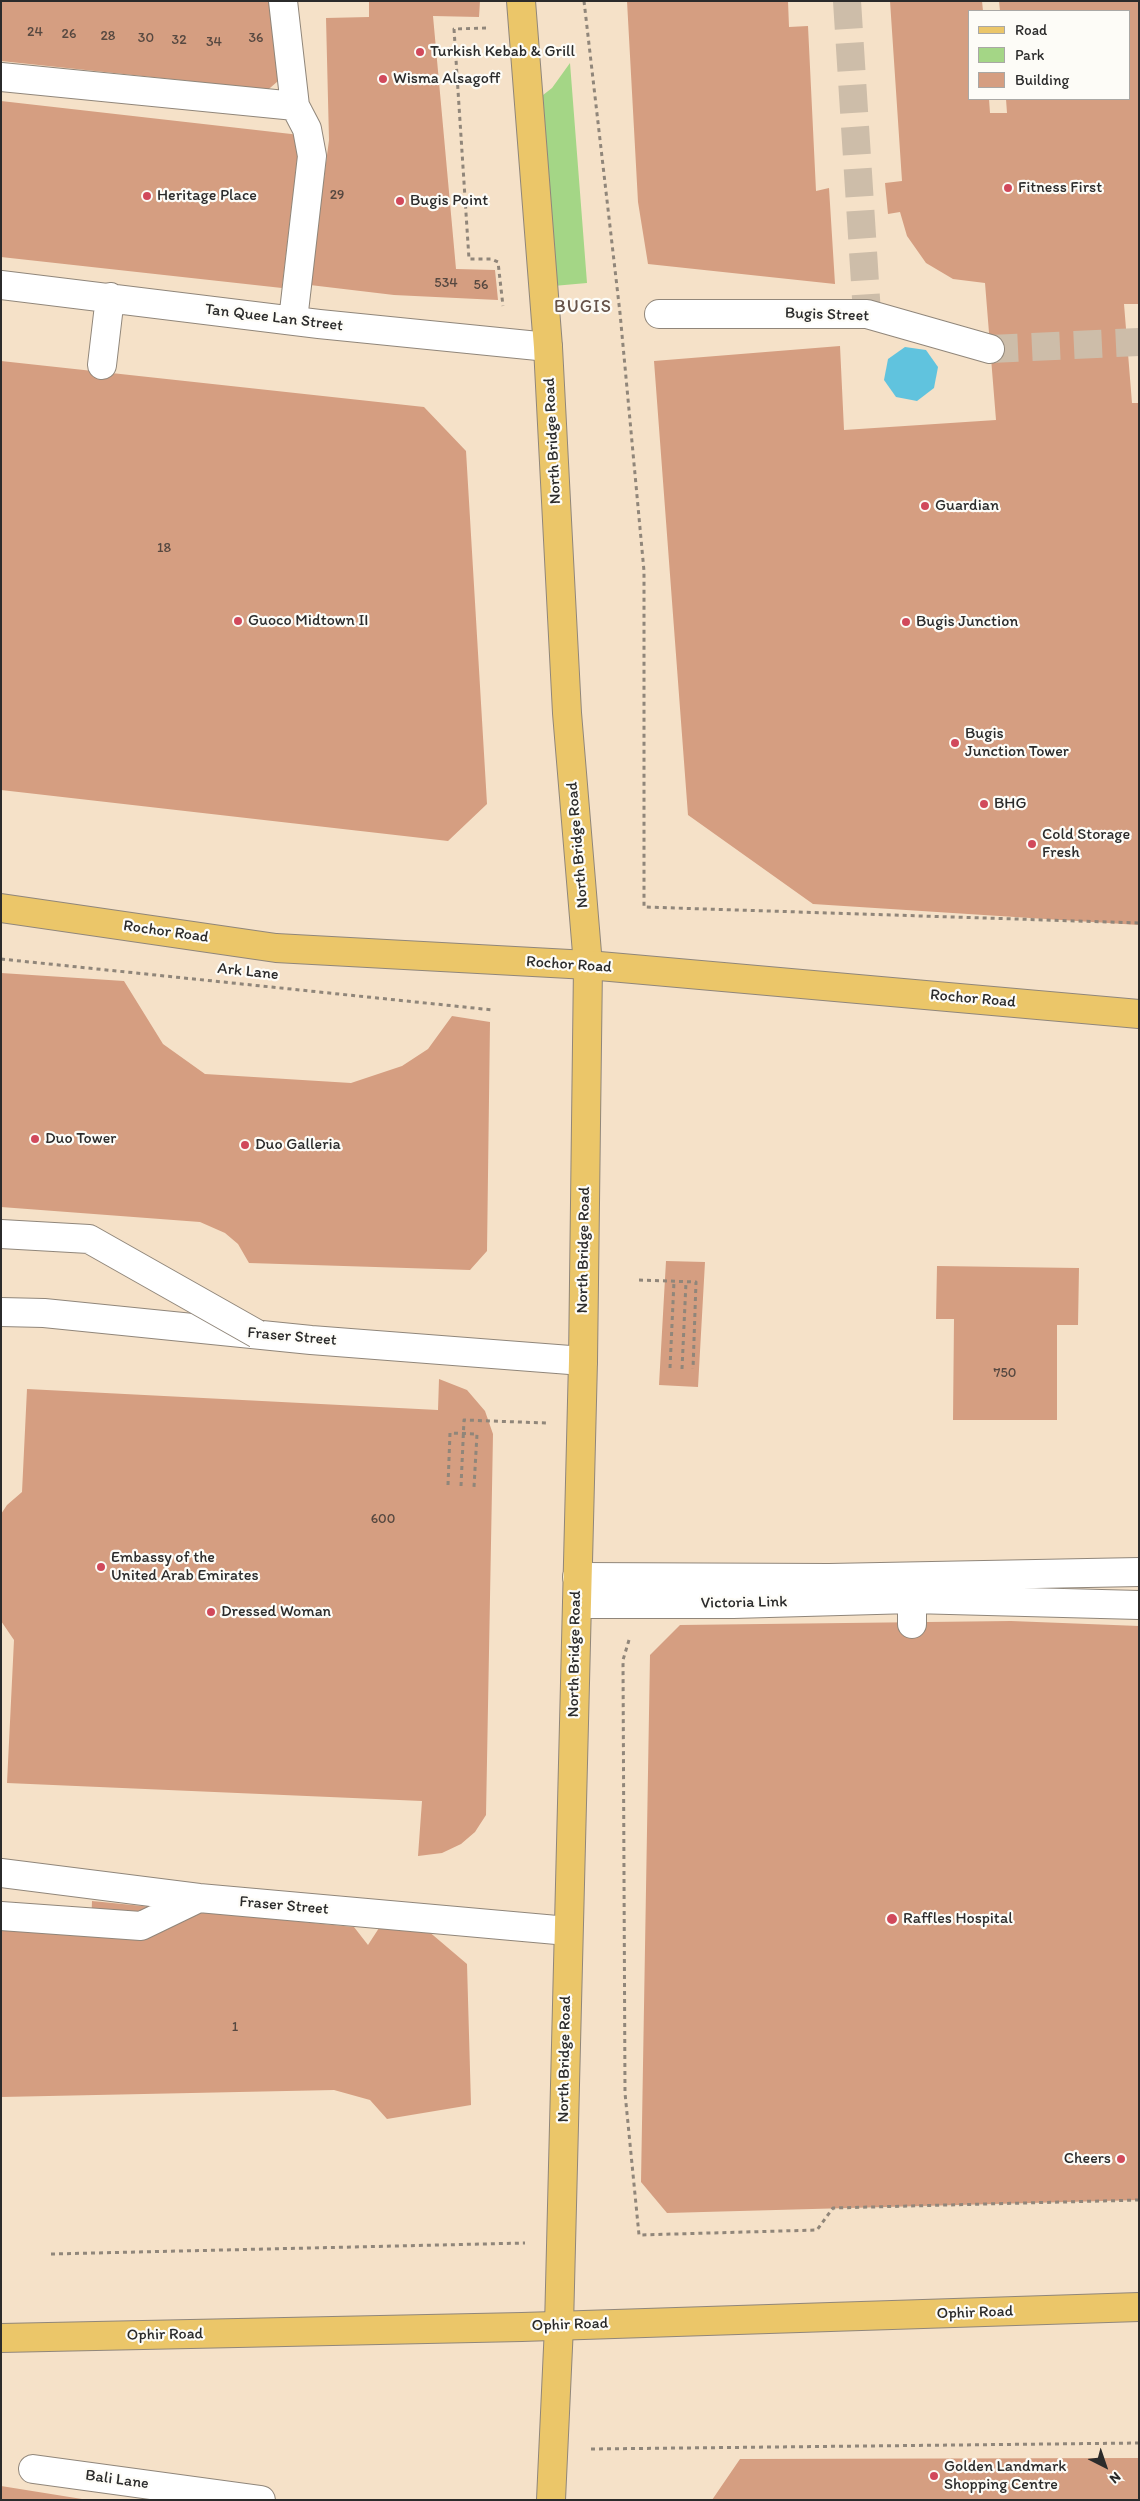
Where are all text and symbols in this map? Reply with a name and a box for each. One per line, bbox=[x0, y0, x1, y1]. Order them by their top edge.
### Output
legend bbox=[968, 10, 1130, 100]
text: Road bbox=[1015, 21, 1047, 39]
house number: 24 bbox=[27, 24, 43, 40]
house number: 26 bbox=[62, 26, 76, 42]
house number: 28 bbox=[100, 28, 116, 44]
house number: 30 bbox=[138, 30, 154, 46]
house number: 36 bbox=[248, 30, 264, 46]
house number: 32 bbox=[172, 32, 186, 48]
house number: 34 bbox=[206, 34, 222, 50]
place label: Turkish Kebab & Grill bbox=[430, 42, 575, 62]
marker: Turkish Kebab & Grill bbox=[414, 46, 426, 58]
text: Park bbox=[1015, 46, 1045, 64]
place label: Wisma Alsagoff bbox=[393, 69, 500, 89]
text: Building bbox=[1015, 71, 1069, 89]
marker: Wisma Alsagoff bbox=[377, 73, 389, 85]
place label: Fitness First bbox=[1018, 178, 1102, 198]
marker: Fitness First bbox=[1002, 182, 1014, 194]
place label: Heritage Place bbox=[157, 186, 257, 206]
house number: 29 bbox=[330, 187, 344, 203]
marker: Heritage Place bbox=[141, 190, 153, 202]
place label: Bugis Point bbox=[410, 191, 488, 211]
marker: Bugis Point bbox=[394, 195, 406, 207]
house number: 534 bbox=[434, 275, 458, 291]
house number: 56 bbox=[474, 277, 488, 293]
district label: BUGIS bbox=[554, 296, 612, 318]
street label: Tan Quee Lan Street bbox=[204, 300, 344, 336]
street label: Bugis Street bbox=[784, 304, 870, 326]
street label: North Bridge Road bbox=[540, 377, 566, 505]
place label: Guardian bbox=[935, 496, 999, 516]
marker: Guardian bbox=[919, 500, 931, 512]
house number: 18 bbox=[157, 540, 171, 556]
place label: Guoco Midtown II bbox=[248, 611, 369, 631]
place label: Bugis Junction bbox=[916, 612, 1018, 632]
marker: Guoco Midtown II bbox=[232, 615, 244, 627]
marker: Bugis Junction bbox=[900, 616, 912, 628]
place label: Bugis Junction Tower bbox=[965, 724, 1069, 762]
marker: Bugis Junction Tower bbox=[949, 737, 961, 749]
street label: North Bridge Road bbox=[563, 781, 593, 909]
place label: BHG bbox=[994, 794, 1026, 814]
marker: BHG bbox=[978, 798, 990, 810]
place label: Cold Storage Fresh bbox=[1042, 825, 1130, 863]
marker: Cold Storage Fresh bbox=[1026, 838, 1038, 850]
street label: Rochor Road bbox=[122, 917, 210, 947]
street label: Rochor Road bbox=[525, 952, 613, 978]
street label: Ark Lane bbox=[216, 959, 280, 985]
street label: Rochor Road bbox=[929, 986, 1017, 1012]
place label: Duo Tower bbox=[45, 1129, 116, 1149]
marker: Duo Tower bbox=[29, 1133, 41, 1145]
place label: Duo Galleria bbox=[255, 1135, 341, 1155]
marker: Duo Galleria bbox=[239, 1139, 251, 1151]
street label: North Bridge Road bbox=[573, 1187, 595, 1313]
street label: Fraser Street bbox=[246, 1324, 338, 1350]
house number: 750 bbox=[994, 1365, 1016, 1381]
house number: 600 bbox=[371, 1511, 395, 1527]
place label: Embassy of the United Arab Emirates bbox=[111, 1548, 259, 1586]
marker: Embassy of the United Arab Emirates bbox=[95, 1561, 107, 1573]
street label: North Bridge Road bbox=[564, 1591, 586, 1717]
street label: Victoria Link bbox=[700, 1593, 788, 1613]
place label: Dressed Woman bbox=[221, 1602, 331, 1622]
marker: Dressed Woman bbox=[205, 1606, 217, 1618]
street label: Fraser Street bbox=[238, 1893, 330, 1919]
place label: Raffles Hospital bbox=[903, 1909, 1013, 1929]
marker: Raffles Hospital bbox=[885, 1912, 899, 1926]
street label: North Bridge Road bbox=[554, 1996, 576, 2122]
house number: 1 bbox=[232, 2019, 238, 2035]
place label: Cheers bbox=[1064, 2149, 1111, 2169]
marker: Cheers bbox=[1115, 2153, 1127, 2165]
street label: Ophir Road bbox=[936, 2302, 1014, 2324]
street label: Ophir Road bbox=[531, 2314, 609, 2336]
street label: Ophir Road bbox=[126, 2325, 204, 2345]
north arrow bbox=[1080, 2441, 1130, 2491]
place label: Golden Landmark Shopping Centre bbox=[944, 2457, 1066, 2495]
street label: Bali Lane bbox=[84, 2466, 150, 2494]
text: N bbox=[1106, 2468, 1124, 2487]
marker: Golden Landmark Shopping Centre bbox=[928, 2470, 940, 2482]

